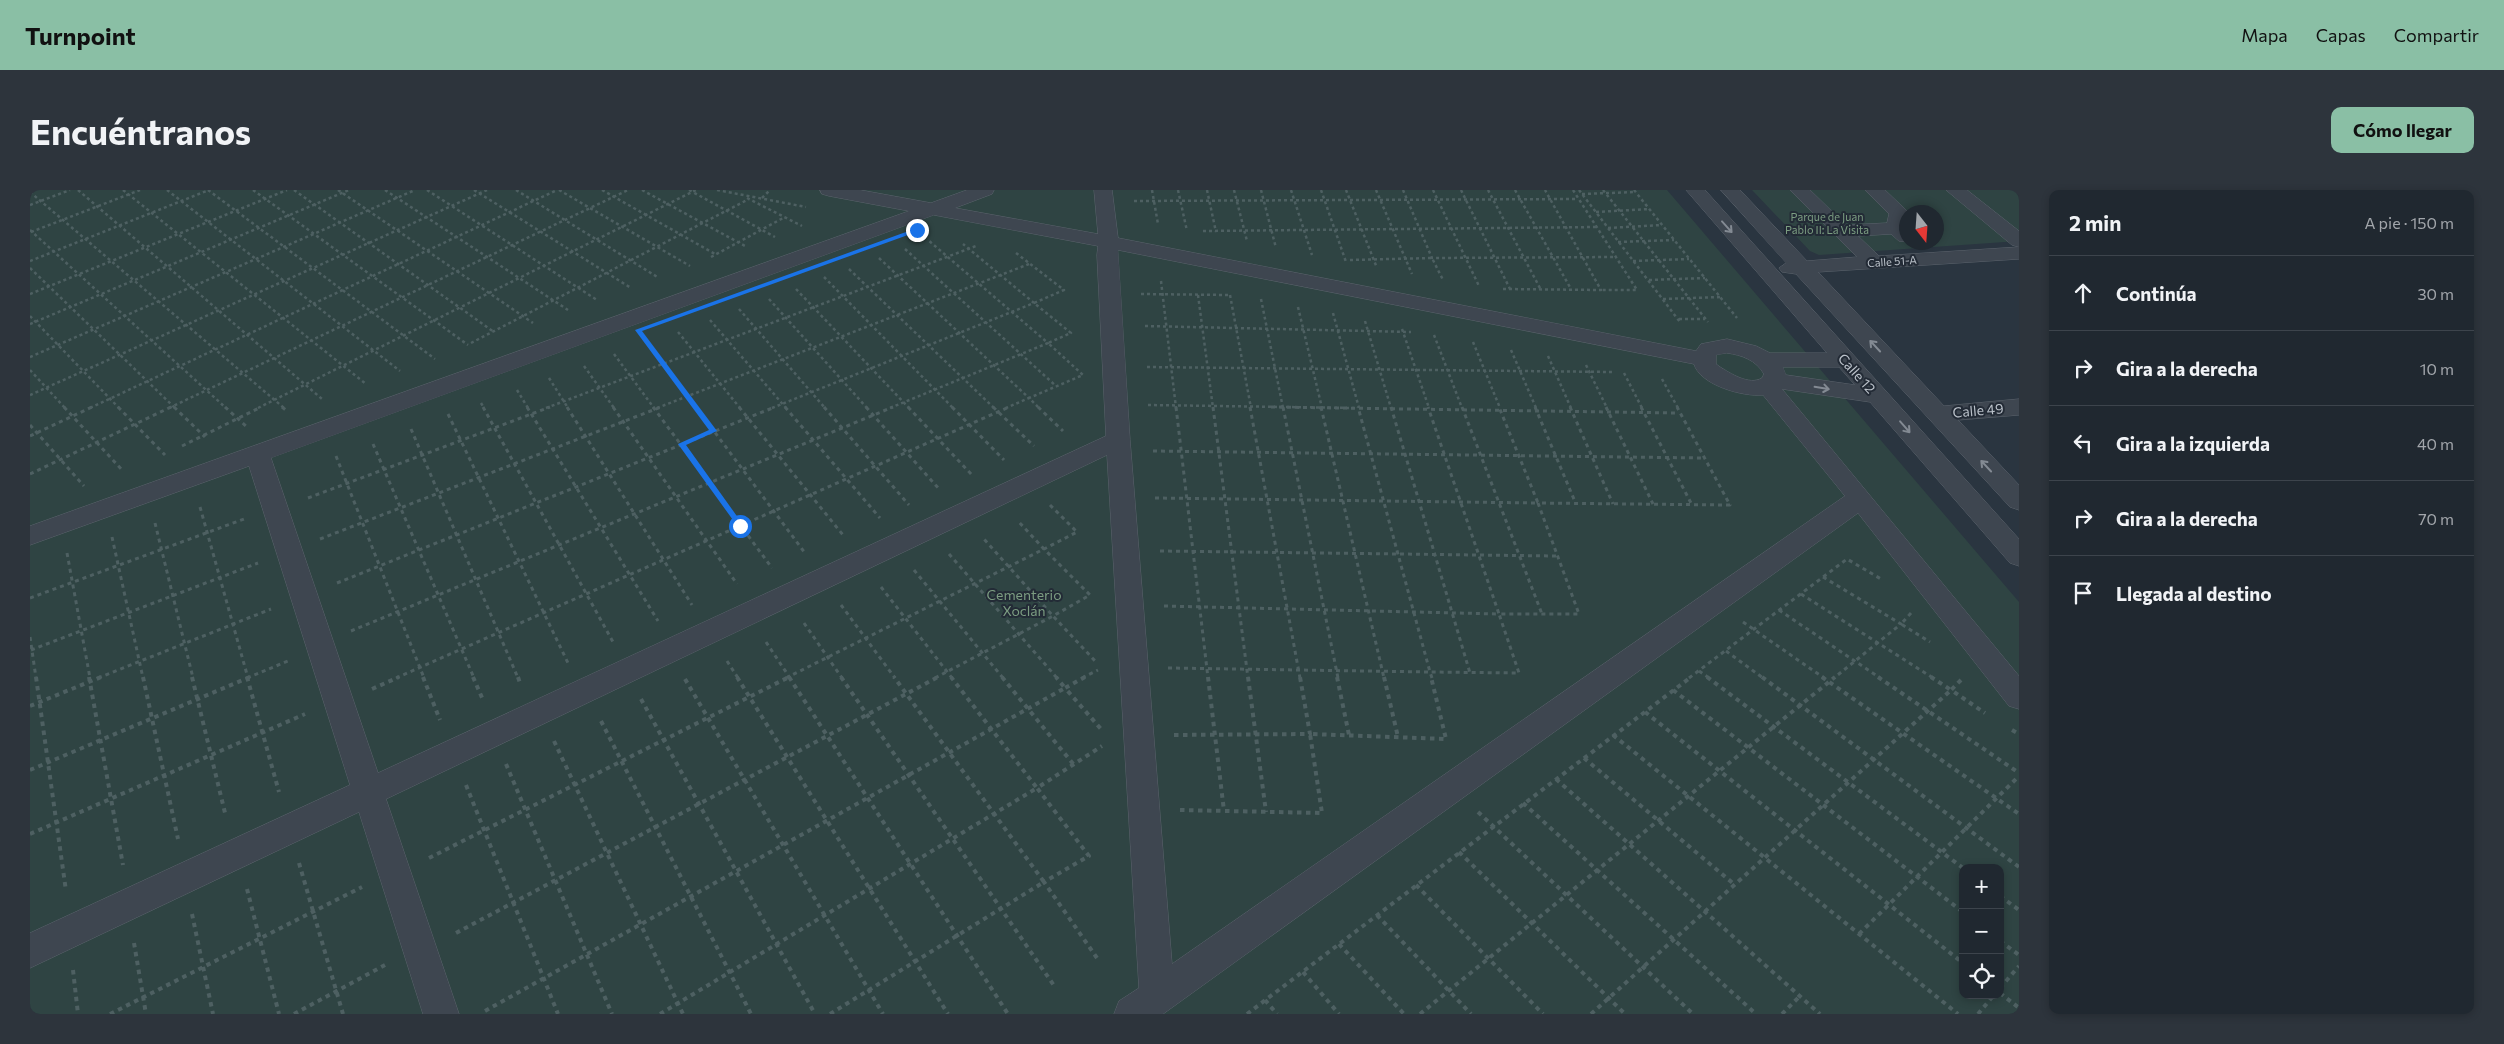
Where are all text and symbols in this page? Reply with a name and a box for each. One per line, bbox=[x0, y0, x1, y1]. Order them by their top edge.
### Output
text: Turnpoint bbox=[25, 21, 136, 50]
text: Mapa bbox=[2241, 24, 2288, 46]
text: Capas bbox=[2316, 24, 2366, 46]
text: Compartir bbox=[2394, 24, 2479, 46]
button: Cómo llegar bbox=[2331, 107, 2474, 153]
text: Encuéntranos bbox=[30, 109, 251, 152]
north arrow bbox=[1899, 205, 1944, 250]
park label: Parque de Juan Pablo II: La Visita bbox=[1785, 210, 1869, 236]
text: 2 min bbox=[2069, 210, 2121, 235]
text: A pie · 150 m bbox=[2364, 213, 2454, 232]
route end bbox=[906, 219, 929, 242]
one-way arrow bbox=[1721, 220, 1733, 233]
street label: Calle 51-A bbox=[1867, 253, 1918, 269]
icon: ahead bbox=[2069, 279, 2097, 307]
text: Continúa bbox=[2116, 282, 2197, 305]
text: 30 m bbox=[2417, 284, 2454, 303]
one-way arrow bbox=[1869, 340, 1881, 353]
street label: Calle 12 bbox=[1835, 350, 1879, 397]
icon: right bbox=[2069, 354, 2097, 382]
text: Gira a la derecha bbox=[2116, 357, 2258, 380]
text: 10 m bbox=[2420, 359, 2454, 378]
one-way arrow bbox=[1813, 383, 1829, 393]
street label: Calle 49 bbox=[1952, 399, 2004, 421]
one-way arrow bbox=[1899, 420, 1910, 433]
icon: left bbox=[2069, 429, 2097, 457]
text: Gira a la izquierda bbox=[2116, 432, 2270, 455]
text: 40 m bbox=[2417, 434, 2454, 453]
one-way arrow bbox=[1980, 459, 1992, 472]
icon: right bbox=[2069, 504, 2097, 532]
text: Gira a la derecha bbox=[2116, 507, 2258, 530]
text: 70 m bbox=[2418, 509, 2454, 528]
route start bbox=[729, 515, 752, 538]
icon: arrive bbox=[2069, 579, 2097, 607]
text: Llegada al destino bbox=[2116, 582, 2272, 605]
park label: Cementerio Xoclán bbox=[986, 586, 1062, 619]
map controls bbox=[1959, 864, 2004, 999]
button: + bbox=[1959, 864, 2004, 909]
button: − bbox=[1959, 909, 2004, 954]
button: locate bbox=[1959, 954, 2004, 999]

